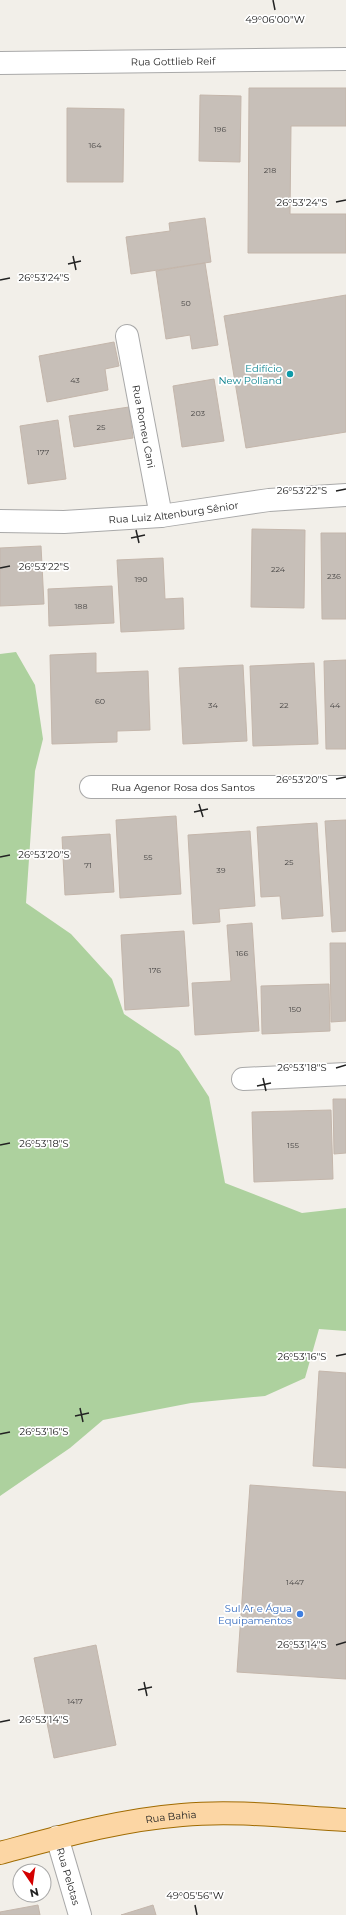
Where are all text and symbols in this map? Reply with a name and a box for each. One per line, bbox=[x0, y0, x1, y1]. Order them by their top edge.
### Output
text: 49°06'00"W bbox=[245, 13, 305, 26]
street label: Rua Gottlieb Reif bbox=[131, 55, 216, 68]
house number: 196 bbox=[214, 124, 226, 134]
house number: 164 bbox=[88, 140, 102, 150]
house number: 218 bbox=[264, 165, 276, 175]
text: 26°53'24"S bbox=[277, 196, 327, 209]
text: 26°53'24"S bbox=[19, 271, 69, 284]
house number: 50 bbox=[181, 298, 191, 308]
place label: Edifício New Polland bbox=[218, 362, 282, 387]
marker: Edifício New Polland bbox=[285, 369, 295, 379]
house number: 43 bbox=[70, 375, 80, 385]
street label: Rua Romeu Cani bbox=[129, 384, 158, 469]
house number: 203 bbox=[191, 408, 206, 418]
house number: 25 bbox=[96, 422, 106, 432]
house number: 177 bbox=[37, 447, 49, 457]
text: 26°53'22"S bbox=[277, 484, 327, 497]
street label: Rua Luiz Altenburg Sênior bbox=[108, 499, 239, 526]
text: 26°53'22"S bbox=[19, 560, 69, 573]
house number: 224 bbox=[271, 564, 286, 574]
house number: 236 bbox=[327, 571, 341, 581]
house number: 190 bbox=[134, 574, 148, 584]
house number: 188 bbox=[74, 601, 88, 611]
house number: 60 bbox=[95, 696, 105, 706]
house number: 34 bbox=[208, 700, 219, 710]
house number: 22 bbox=[279, 700, 289, 710]
house number: 44 bbox=[330, 700, 341, 710]
text: 26°53'20"S bbox=[276, 773, 328, 786]
street label: Rua Agenor Rosa dos Santos bbox=[111, 781, 255, 794]
text: 26°53'20"S bbox=[18, 848, 70, 861]
house number: 55 bbox=[143, 852, 153, 862]
house number: 25 bbox=[284, 857, 294, 867]
house number: 71 bbox=[84, 860, 92, 870]
house number: 39 bbox=[216, 865, 226, 875]
house number: 166 bbox=[236, 948, 248, 958]
house number: 176 bbox=[149, 965, 161, 975]
house number: 150 bbox=[289, 1004, 301, 1014]
text: 26°53'18"S bbox=[277, 1061, 327, 1074]
text: 26°53'18"S bbox=[19, 1137, 69, 1150]
house number: 155 bbox=[287, 1140, 299, 1150]
text: 26°53'16"S bbox=[278, 1350, 326, 1363]
text: 26°53'16"S bbox=[20, 1425, 68, 1438]
house number: 1447 bbox=[286, 1577, 304, 1587]
place label: Sul Ar e Água Equipamentos bbox=[218, 1602, 292, 1627]
marker: Sul Ar e Água Equipamentos bbox=[295, 1609, 305, 1619]
text: 26°53'14"S bbox=[277, 1638, 327, 1651]
house number: 1417 bbox=[67, 1696, 83, 1706]
text: 26°53'14"S bbox=[19, 1713, 69, 1726]
street label: Rua Bahia bbox=[145, 1808, 197, 1826]
street label: Rua Pelotas bbox=[54, 1846, 83, 1907]
north arrow bbox=[12, 1863, 52, 1903]
text: N bbox=[28, 1885, 40, 1901]
text: 49°05'56"W bbox=[166, 1889, 224, 1902]

